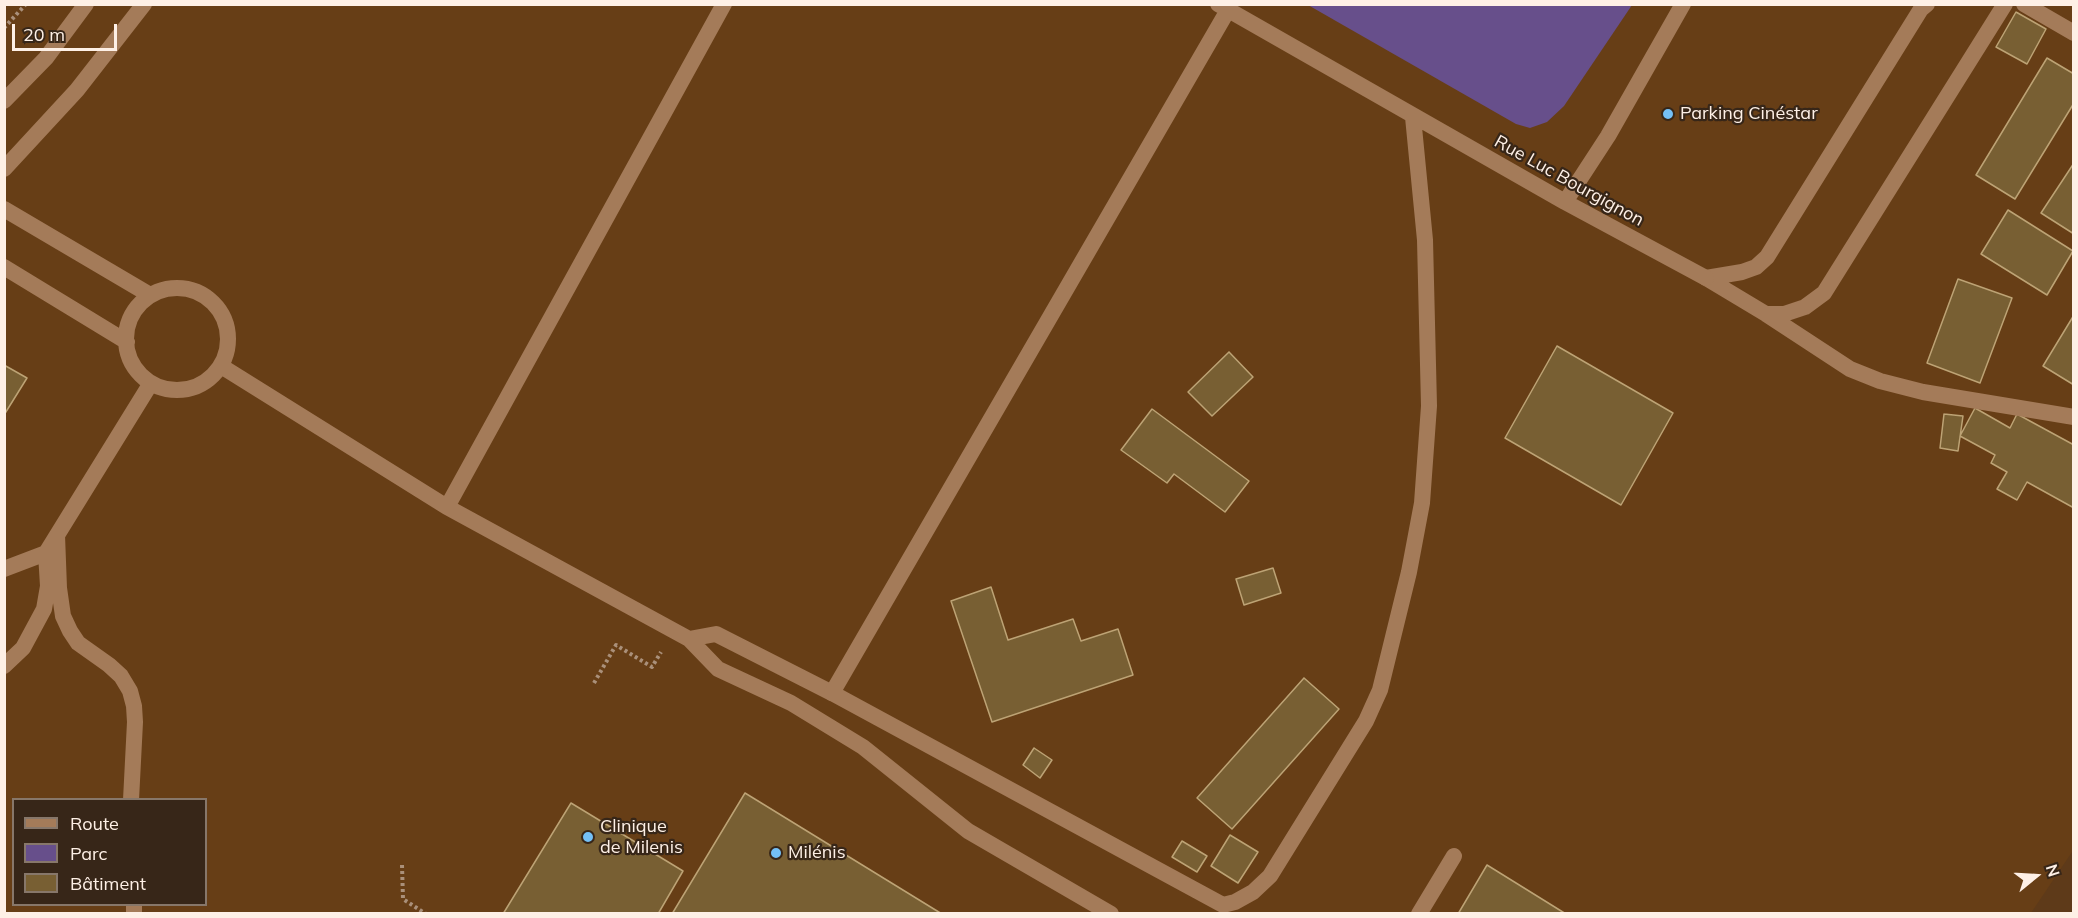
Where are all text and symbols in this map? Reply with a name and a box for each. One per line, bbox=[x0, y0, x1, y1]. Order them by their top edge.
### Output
scale bar bbox=[15, 12, 120, 50]
text: 20 m bbox=[23, 23, 65, 46]
place label: Parking Cinéstar bbox=[1680, 103, 1818, 125]
marker: Parking Cinéstar bbox=[1661, 107, 1675, 121]
street label: Rue Luc Bourgignon bbox=[1490, 131, 1648, 231]
legend bbox=[12, 798, 207, 906]
text: Route bbox=[70, 812, 119, 835]
place label: Clinique de Milenis bbox=[600, 816, 683, 858]
marker: Clinique de Milenis bbox=[581, 830, 595, 844]
text: Parc bbox=[70, 842, 107, 865]
place label: Milénis bbox=[788, 842, 846, 864]
marker: Milénis bbox=[769, 846, 783, 860]
north arrow bbox=[2006, 846, 2066, 906]
text: N bbox=[2042, 862, 2064, 879]
text: Bâtiment bbox=[70, 872, 146, 895]

